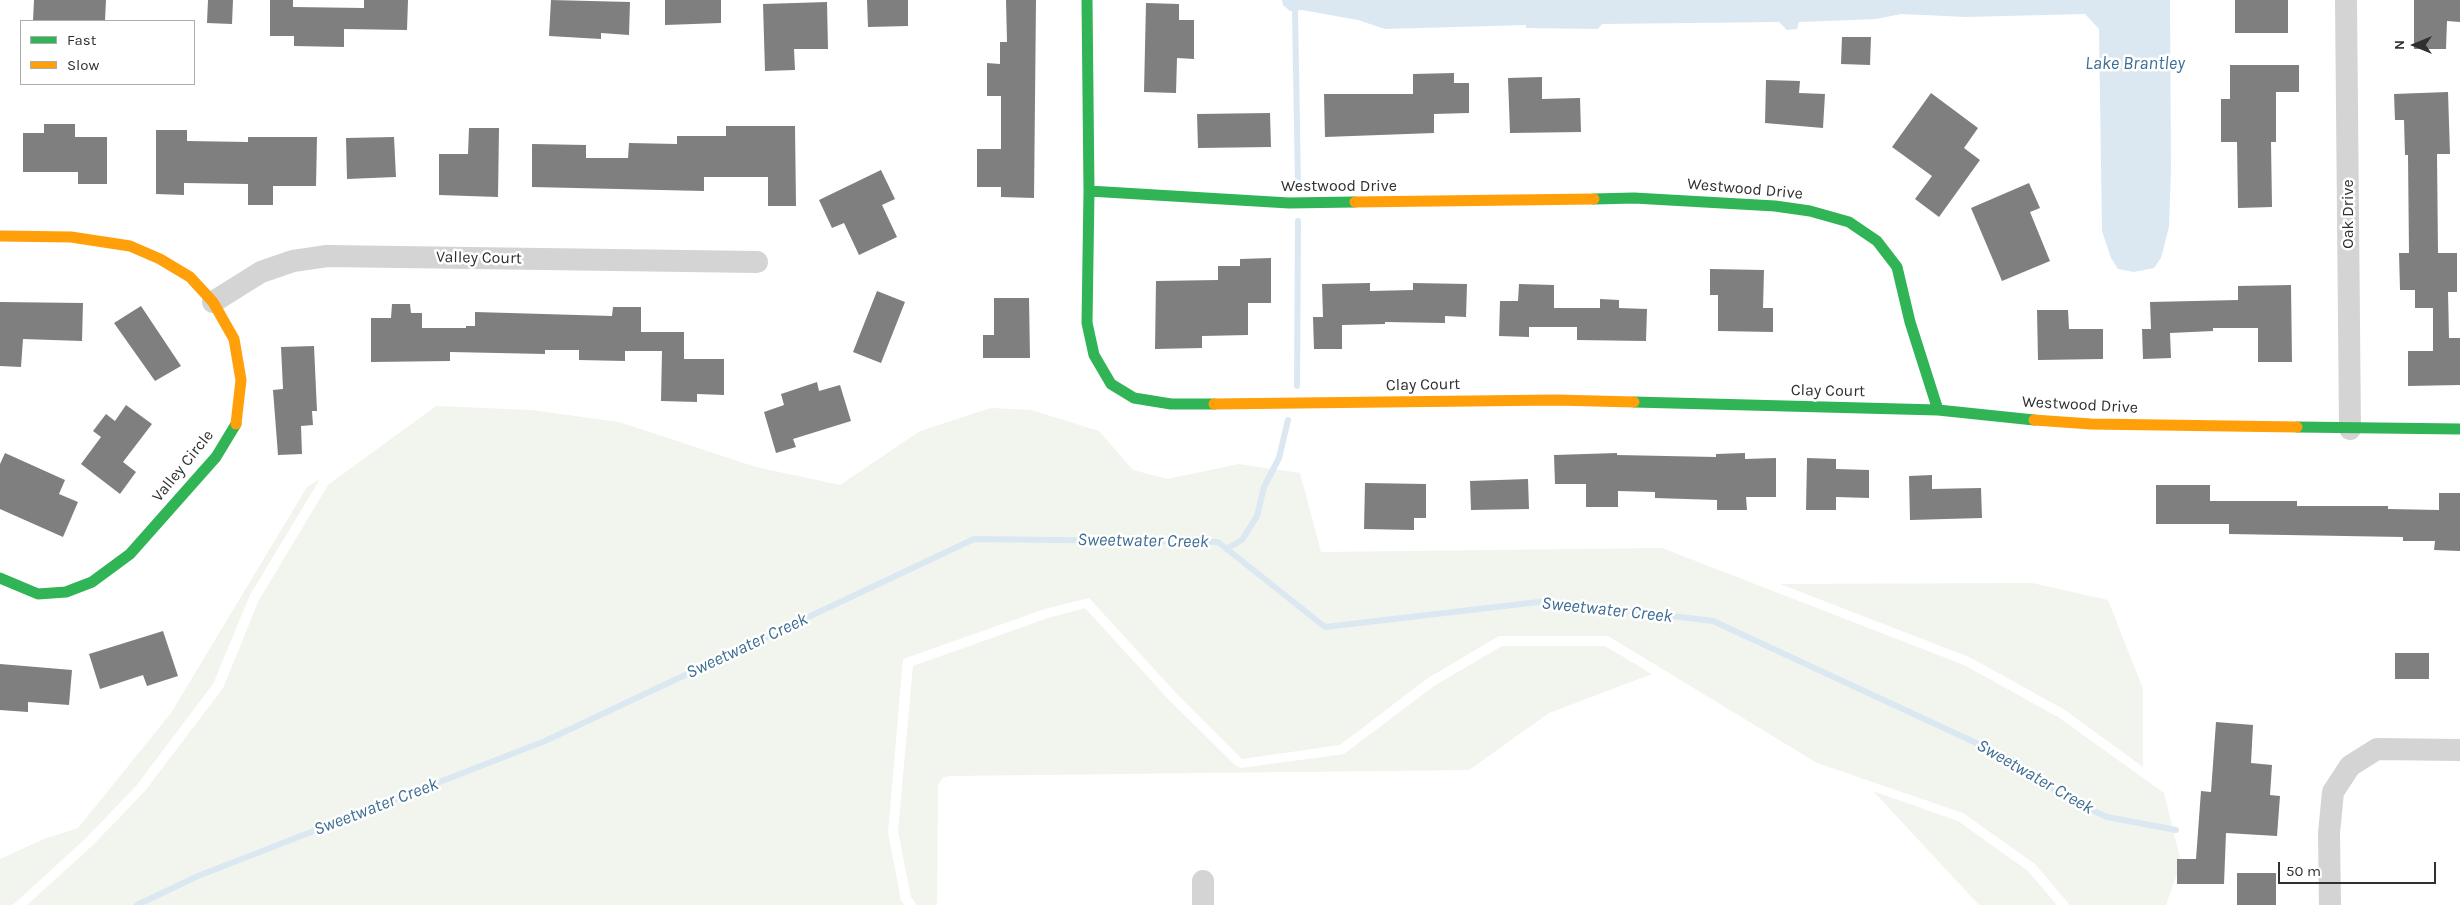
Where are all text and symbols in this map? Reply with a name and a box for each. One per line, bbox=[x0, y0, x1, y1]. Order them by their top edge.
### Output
legend bbox=[20, 20, 195, 85]
north arrow bbox=[2390, 20, 2440, 70]
text: Fast bbox=[67, 31, 96, 49]
text: N bbox=[2391, 40, 2408, 50]
water label: Lake Brantley bbox=[2085, 53, 2185, 75]
text: Slow bbox=[67, 56, 99, 74]
street label: Westwood Drive bbox=[1686, 174, 1804, 204]
street label: Westwood Drive bbox=[1281, 176, 1397, 196]
street label: Oak Drive bbox=[2338, 179, 2358, 249]
street label: Valley Court bbox=[436, 248, 522, 268]
street label: Clay Court bbox=[1386, 375, 1460, 395]
street label: Clay Court bbox=[1791, 381, 1865, 401]
street label: Westwood Drive bbox=[2021, 392, 2139, 418]
street label: Valley Circle bbox=[148, 426, 218, 506]
water label: Sweetwater Creek bbox=[1077, 529, 1209, 553]
water label: Sweetwater Creek bbox=[1541, 592, 1673, 628]
water label: Sweetwater Creek bbox=[683, 608, 811, 684]
water label: Sweetwater Creek bbox=[1973, 735, 2097, 819]
water label: Sweetwater Creek bbox=[311, 773, 441, 841]
scale bar bbox=[2280, 852, 2438, 884]
text: 50 m bbox=[2286, 862, 2321, 880]

